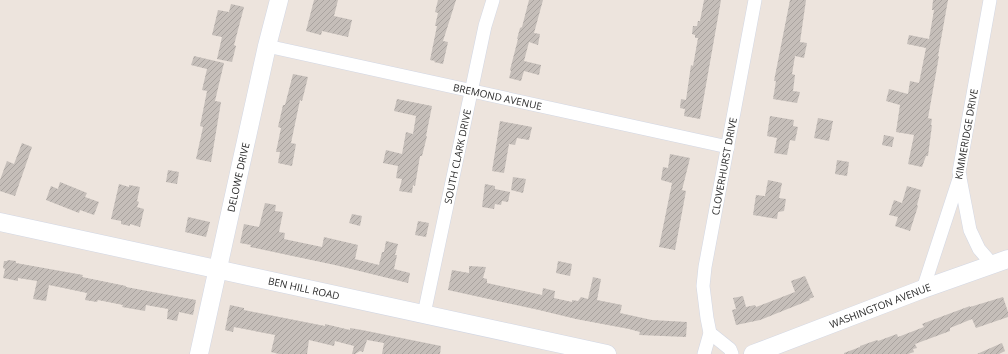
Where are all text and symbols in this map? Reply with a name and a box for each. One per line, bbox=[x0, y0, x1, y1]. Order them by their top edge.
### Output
street label: BREMOND AVENUE bbox=[452, 80, 543, 113]
street label: KIMMERIDGE DRIVE bbox=[951, 88, 981, 180]
street label: SOUTH CLARK DRIVE bbox=[441, 108, 474, 205]
street label: CLOVERHURST DRIVE bbox=[708, 116, 740, 216]
street label: DELOWE DRIVE bbox=[224, 141, 253, 213]
street label: BEN HILL ROAD bbox=[267, 273, 341, 303]
street label: WASHINGTON AVENUE bbox=[827, 280, 933, 331]

